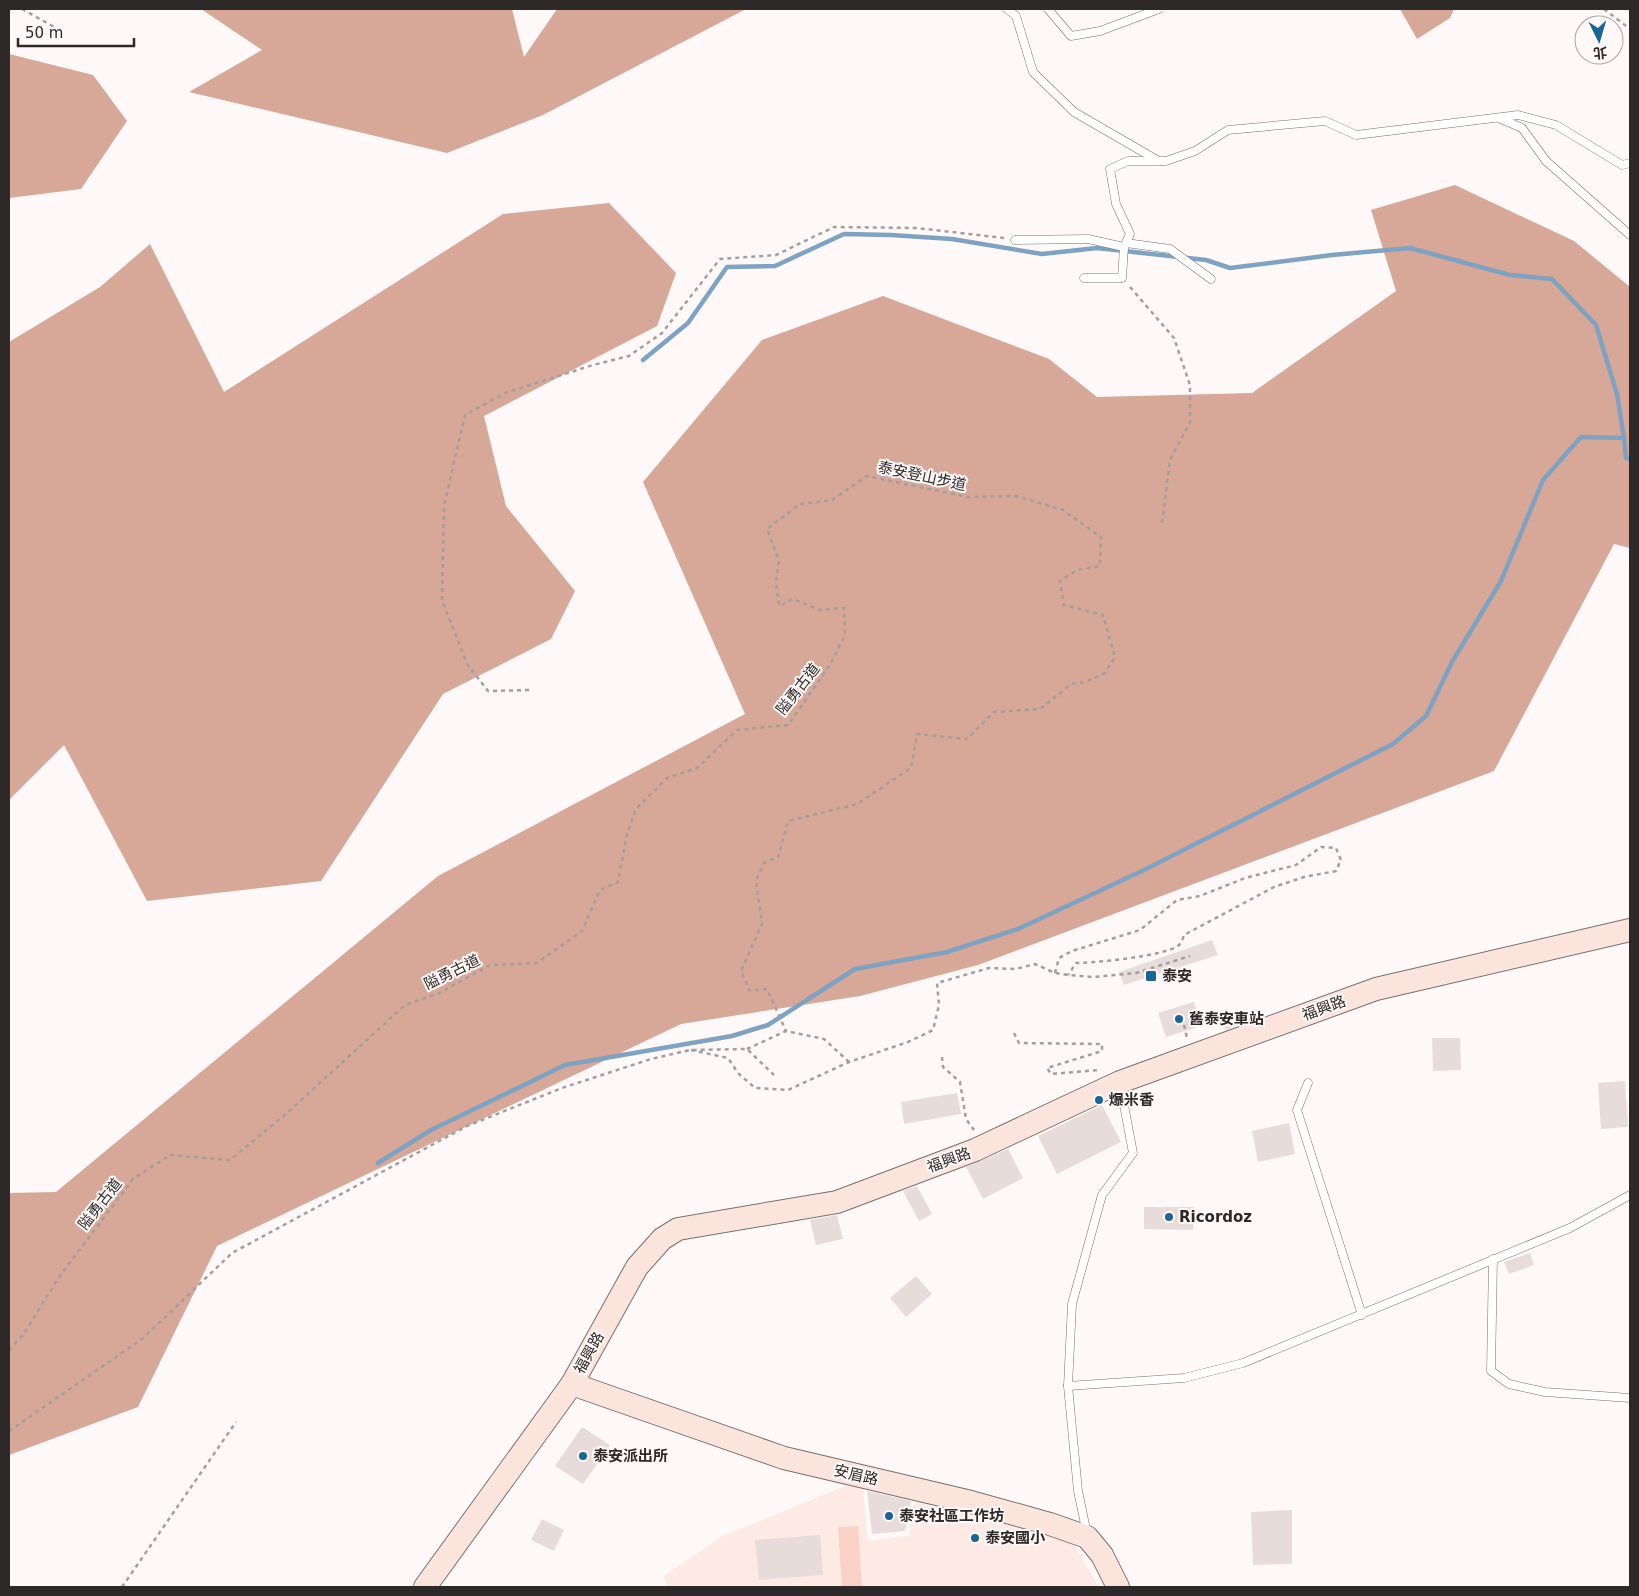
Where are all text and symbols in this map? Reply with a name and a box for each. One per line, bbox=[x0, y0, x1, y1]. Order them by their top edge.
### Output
scale bar bbox=[18, 15, 134, 47]
north arrow bbox=[1574, 15, 1624, 65]
text: 50 m bbox=[25, 24, 63, 42]
text: 北 bbox=[1592, 44, 1608, 62]
street label: 泰安登山步道 bbox=[876, 458, 968, 494]
street label: 隘勇古道 bbox=[772, 660, 824, 718]
street label: 隘勇古道 bbox=[421, 951, 483, 993]
place label: 泰安 bbox=[1162, 967, 1192, 985]
marker: 泰安 bbox=[1144, 969, 1158, 983]
street label: 福興路 bbox=[1300, 992, 1348, 1024]
place label: 舊泰安車站 bbox=[1189, 1010, 1264, 1028]
marker: 舊泰安車站 bbox=[1173, 1013, 1185, 1025]
place label: 爆米香 bbox=[1109, 1091, 1154, 1109]
marker: 爆米香 bbox=[1093, 1094, 1105, 1106]
street label: 福興路 bbox=[925, 1144, 973, 1176]
street label: 隘勇古道 bbox=[74, 1175, 126, 1233]
place label: Ricordoz bbox=[1179, 1208, 1252, 1226]
marker: Ricordoz bbox=[1163, 1211, 1175, 1223]
street label: 福興路 bbox=[570, 1329, 608, 1377]
place label: 泰安派出所 bbox=[593, 1447, 668, 1465]
marker: 泰安派出所 bbox=[577, 1450, 589, 1462]
street label: 安眉路 bbox=[832, 1461, 880, 1489]
place label: 泰安社區工作坊 bbox=[899, 1507, 1004, 1525]
marker: 泰安社區工作坊 bbox=[883, 1510, 895, 1522]
place label: 泰安國小 bbox=[985, 1529, 1046, 1547]
marker: 泰安國小 bbox=[969, 1532, 981, 1544]

